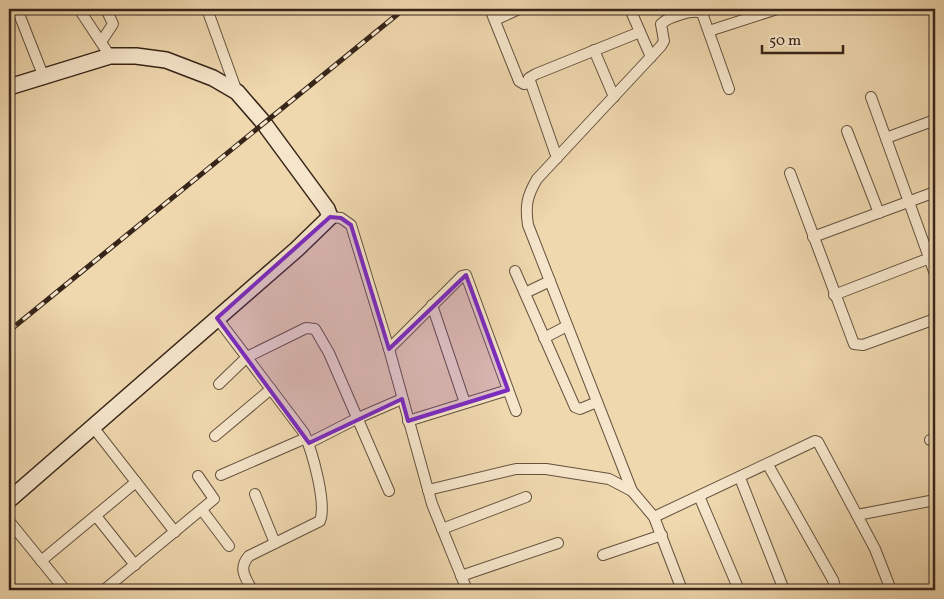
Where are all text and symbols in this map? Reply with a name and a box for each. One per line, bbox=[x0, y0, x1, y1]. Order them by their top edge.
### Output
scale bar bbox=[762, 22, 843, 54]
text: 50 m bbox=[769, 31, 801, 52]

